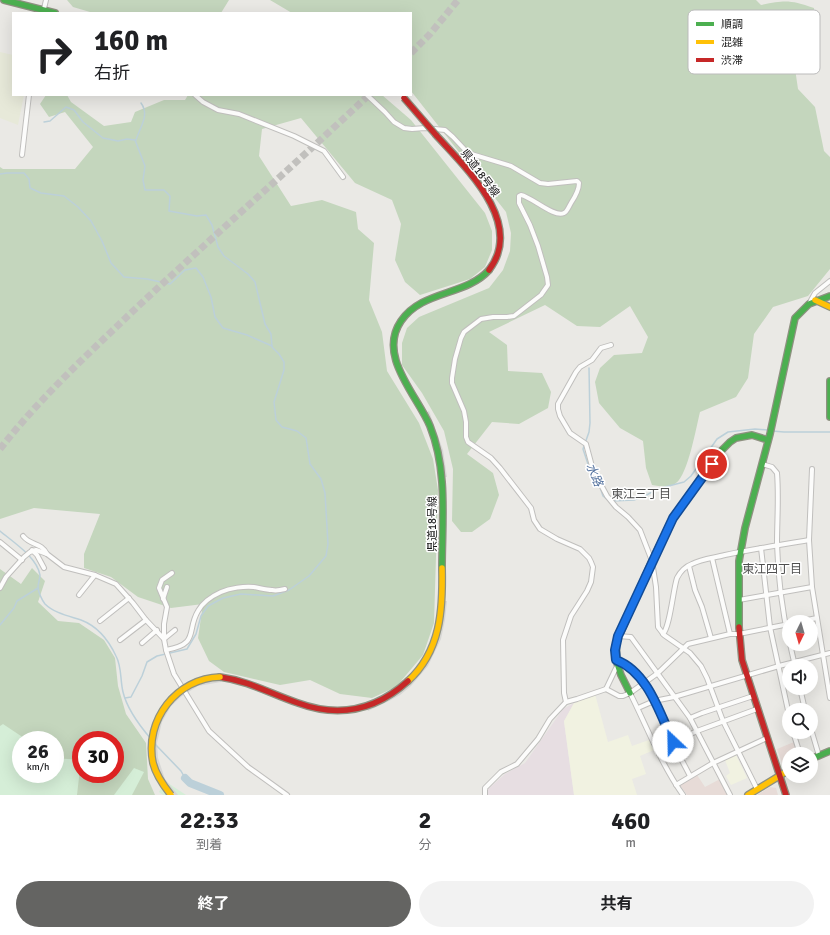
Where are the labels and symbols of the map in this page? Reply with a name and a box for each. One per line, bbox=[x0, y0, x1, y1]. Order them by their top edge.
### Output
legend bbox=[688, 10, 820, 74]
text: 順調 bbox=[721, 18, 743, 31]
text: 混雑 bbox=[721, 36, 743, 49]
text: 渋滞 bbox=[721, 54, 743, 67]
street label: 県道18号線 bbox=[458, 147, 502, 199]
pin bbox=[695, 447, 729, 481]
water label: 水路 bbox=[582, 461, 606, 490]
district label: 東江三丁目 bbox=[611, 487, 671, 502]
street label: 県道18号線 bbox=[426, 496, 439, 552]
district label: 東江四丁目 bbox=[742, 562, 802, 577]
north arrow bbox=[782, 615, 818, 651]
position arrow bbox=[652, 721, 694, 763]
speed limit sign: 30 bbox=[72, 731, 124, 783]

